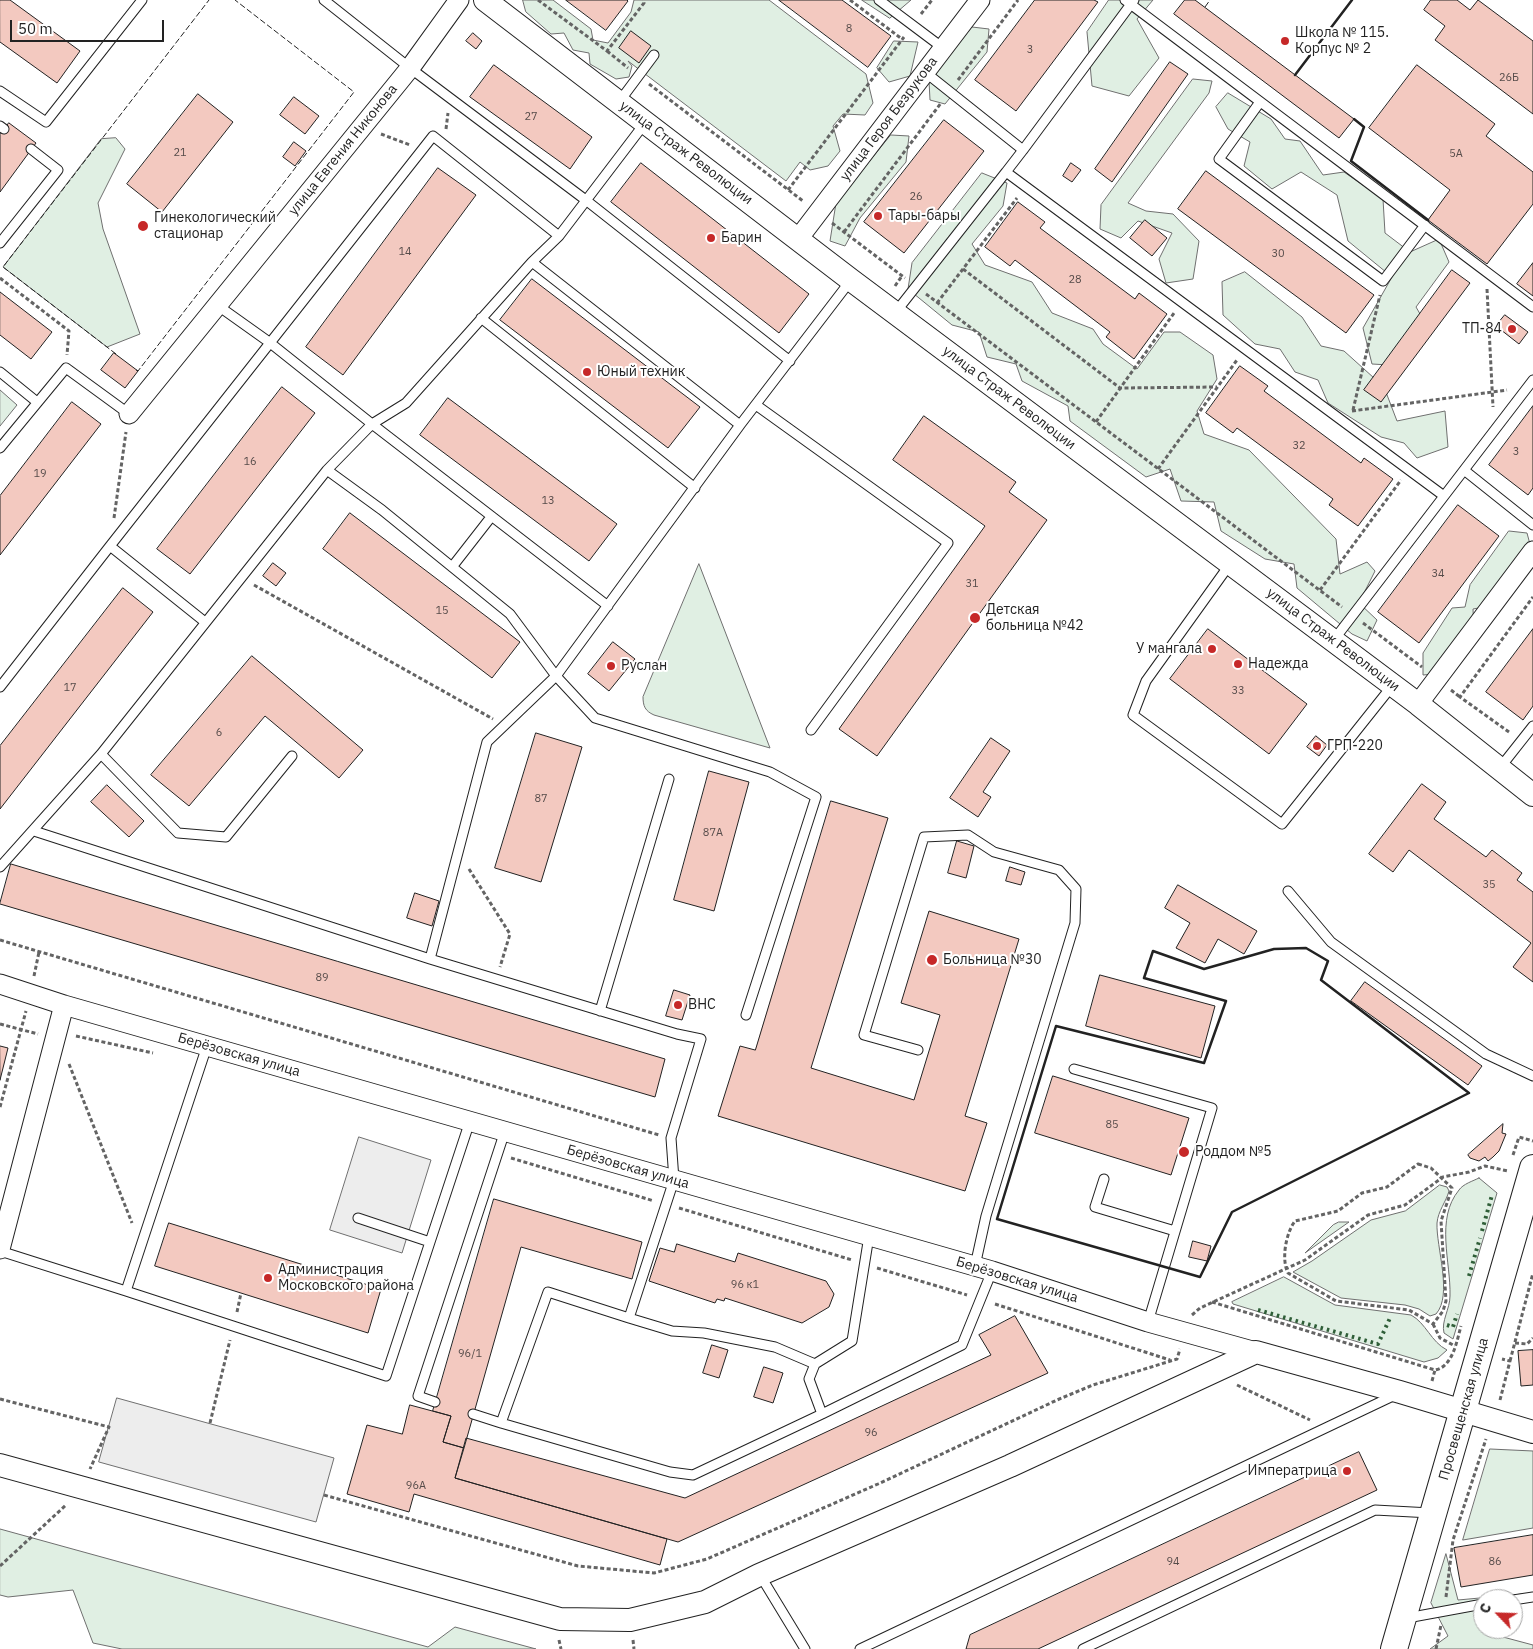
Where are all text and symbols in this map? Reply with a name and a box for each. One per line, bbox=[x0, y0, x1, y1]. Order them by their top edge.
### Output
scale bar bbox=[12, 10, 166, 42]
text: 50 m bbox=[18, 19, 53, 38]
house number: 8 bbox=[846, 22, 852, 36]
place label: Школа № 115. Корпус № 2 bbox=[1295, 25, 1389, 58]
marker: Школа № 115. Корпус № 2 bbox=[1279, 35, 1291, 47]
house number: 3 bbox=[1027, 43, 1033, 57]
street label: улица Героя Безрукова bbox=[837, 54, 941, 184]
house number: 26Б bbox=[1499, 71, 1519, 85]
street label: улица Евгения Никонова bbox=[285, 81, 401, 219]
street label: улица Страж Революции bbox=[616, 97, 756, 209]
house number: 27 bbox=[524, 110, 538, 124]
house number: 21 bbox=[173, 146, 187, 160]
house number: 5А bbox=[1449, 147, 1463, 161]
house number: 26 bbox=[909, 190, 923, 204]
place label: Тары-бары bbox=[888, 208, 960, 224]
place label: Гинекологический стационар bbox=[154, 210, 276, 242]
marker: Тары-бары bbox=[872, 210, 884, 222]
marker: Гинекологический стационар bbox=[136, 219, 150, 233]
place label: Барин bbox=[721, 230, 762, 246]
marker: Барин bbox=[705, 232, 717, 244]
house number: 14 bbox=[398, 245, 412, 259]
house number: 30 bbox=[1271, 247, 1285, 261]
house number: 28 bbox=[1068, 273, 1082, 287]
place label: ТП-84 bbox=[1462, 321, 1502, 337]
marker: ТП-84 bbox=[1506, 323, 1518, 335]
street label: улица Страж Революции bbox=[939, 342, 1079, 454]
place label: Юный техник bbox=[597, 364, 686, 380]
marker: Юный техник bbox=[581, 366, 593, 378]
house number: 32 bbox=[1292, 439, 1306, 453]
house number: 3 bbox=[1513, 445, 1519, 459]
house number: 16 bbox=[243, 455, 257, 469]
house number: 19 bbox=[33, 467, 47, 481]
house number: 13 bbox=[541, 494, 555, 508]
house number: 34 bbox=[1431, 567, 1445, 581]
house number: 31 bbox=[965, 577, 979, 591]
street label: улица Страж Революции bbox=[1263, 584, 1403, 696]
place label: Детская больница №42 bbox=[986, 602, 1084, 634]
house number: 15 bbox=[435, 604, 449, 618]
marker: Детская больница №42 bbox=[968, 611, 982, 625]
place label: У мангала bbox=[1136, 641, 1202, 657]
marker: У мангала bbox=[1206, 643, 1218, 655]
place label: Надежда bbox=[1248, 656, 1308, 672]
place label: Руслан bbox=[621, 658, 667, 674]
marker: Надежда bbox=[1232, 658, 1244, 670]
marker: Руслан bbox=[605, 660, 617, 672]
house number: 17 bbox=[63, 681, 77, 695]
house number: 33 bbox=[1231, 684, 1245, 698]
house number: 6 bbox=[216, 726, 222, 740]
place label: ГРП-220 bbox=[1327, 738, 1383, 754]
marker: ГРП-220 bbox=[1311, 740, 1323, 752]
house number: 87 bbox=[534, 792, 548, 806]
house number: 87А bbox=[703, 826, 723, 840]
house number: 35 bbox=[1482, 878, 1496, 892]
place label: Больница №30 bbox=[943, 952, 1042, 968]
marker: Больница №30 bbox=[925, 953, 939, 967]
house number: 89 bbox=[315, 971, 329, 985]
place label: ВНС bbox=[688, 997, 716, 1013]
marker: ВНС bbox=[672, 999, 684, 1011]
street label: Берёзовская улица bbox=[176, 1029, 302, 1081]
house number: 85 bbox=[1105, 1118, 1119, 1132]
street label: Берёзовская улица bbox=[565, 1141, 691, 1193]
place label: Роддом №5 bbox=[1195, 1144, 1272, 1160]
marker: Роддом №5 bbox=[1177, 1145, 1191, 1159]
street label: Берёзовская улица bbox=[954, 1253, 1080, 1307]
place label: Администрация Московского района bbox=[278, 1262, 414, 1294]
marker: Администрация Московского района bbox=[262, 1272, 274, 1284]
house number: 96 к1 bbox=[731, 1278, 759, 1292]
street label: Просвещенская улица bbox=[1436, 1336, 1492, 1482]
house number: 96/1 bbox=[458, 1347, 482, 1361]
house number: 96 bbox=[864, 1426, 878, 1440]
place label: Императрица bbox=[1247, 1463, 1337, 1479]
marker: Императрица bbox=[1341, 1465, 1353, 1477]
house number: 96А bbox=[406, 1479, 426, 1493]
house number: 94 bbox=[1166, 1555, 1180, 1569]
house number: 86 bbox=[1488, 1555, 1502, 1569]
north arrow bbox=[1473, 1589, 1523, 1639]
text: С bbox=[1475, 1600, 1495, 1616]

